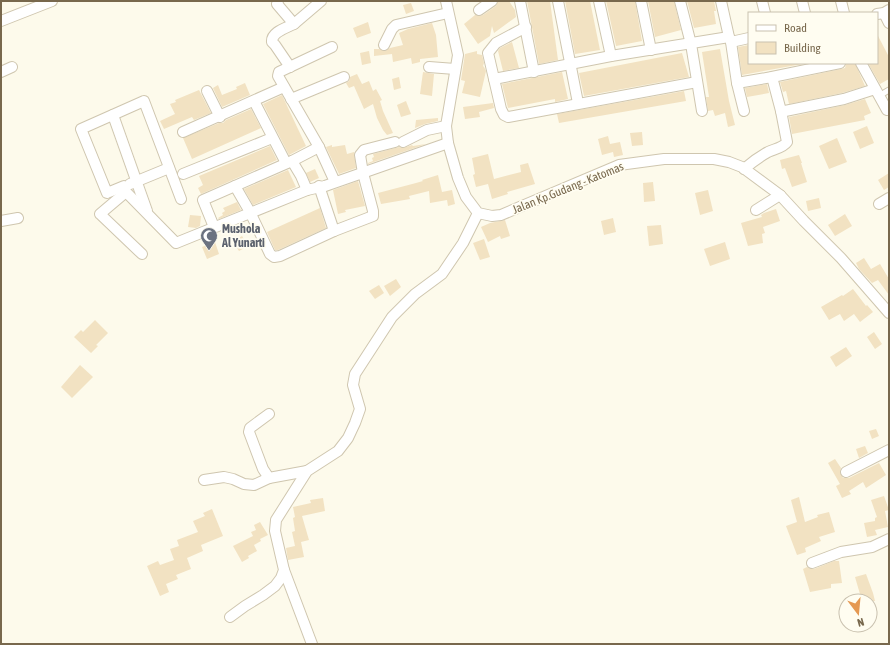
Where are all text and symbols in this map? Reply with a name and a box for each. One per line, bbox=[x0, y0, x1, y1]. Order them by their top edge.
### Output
legend bbox=[748, 12, 878, 64]
text: Road bbox=[784, 21, 807, 35]
text: Building bbox=[784, 41, 822, 55]
street label: Jalan Kp.Gudang - Katomas bbox=[510, 159, 626, 217]
place label: Mushola Al Yunarti bbox=[221, 222, 265, 250]
mosque icon: Mushola Al Yunarti bbox=[199, 226, 219, 251]
north arrow bbox=[838, 593, 878, 633]
text: N bbox=[856, 616, 866, 629]

